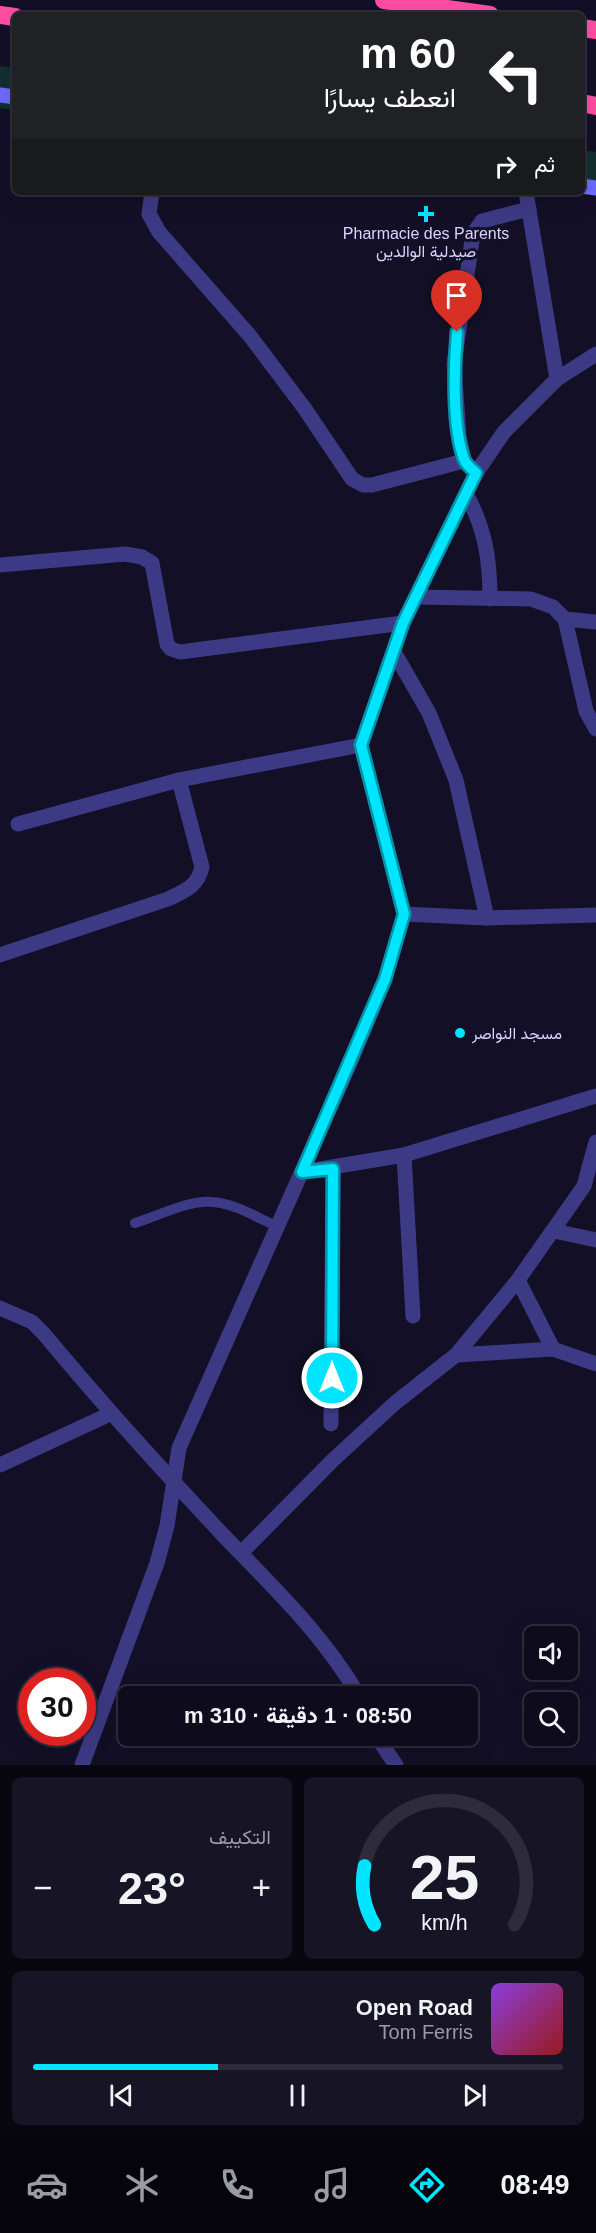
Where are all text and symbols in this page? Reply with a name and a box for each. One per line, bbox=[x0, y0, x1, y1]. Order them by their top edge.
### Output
text: 60 m bbox=[360, 30, 456, 77]
icon: left bbox=[477, 36, 555, 114]
text: انعطف يسارًا bbox=[324, 83, 456, 113]
icon: right bbox=[489, 150, 522, 183]
text: ثم bbox=[534, 152, 555, 177]
marker: Pharmacie des Parents صيدلية الوالدين bbox=[419, 207, 433, 221]
place label: Pharmacie des Parents صيدلية الوالدين bbox=[343, 225, 509, 262]
pin bbox=[431, 270, 482, 332]
icon: arrive bbox=[440, 279, 473, 312]
place label: مسجد النواصر bbox=[471, 1025, 562, 1044]
marker: مسجد النواصر bbox=[453, 1026, 467, 1040]
position arrow bbox=[300, 1346, 364, 1410]
map controls bbox=[524, 1626, 578, 1746]
button: sound bbox=[524, 1626, 578, 1680]
speed limit sign: 30 bbox=[18, 1668, 96, 1746]
button: search bbox=[524, 1692, 578, 1746]
text: 08:50 · 1 دقيقة · 310 m bbox=[184, 1703, 412, 1728]
text: التكييف bbox=[209, 1826, 271, 1848]
text: 25 bbox=[409, 1843, 479, 1912]
text: 23° bbox=[118, 1863, 186, 1914]
text: − bbox=[33, 1869, 52, 1906]
text: + bbox=[252, 1869, 271, 1906]
text: km/h bbox=[421, 1911, 467, 1935]
text: Open Road bbox=[356, 1995, 473, 2020]
text: Tom Ferris bbox=[379, 2021, 473, 2043]
icon: previous bbox=[105, 2079, 138, 2112]
icon: pause bbox=[281, 2079, 314, 2112]
icon: next bbox=[458, 2079, 491, 2112]
icon: car bbox=[26, 2164, 68, 2206]
icon: climate bbox=[121, 2164, 163, 2206]
icon: phone bbox=[216, 2164, 258, 2206]
icon: music bbox=[311, 2164, 353, 2206]
icon: directions bbox=[406, 2164, 448, 2206]
text: 08:49 bbox=[501, 2170, 570, 2200]

